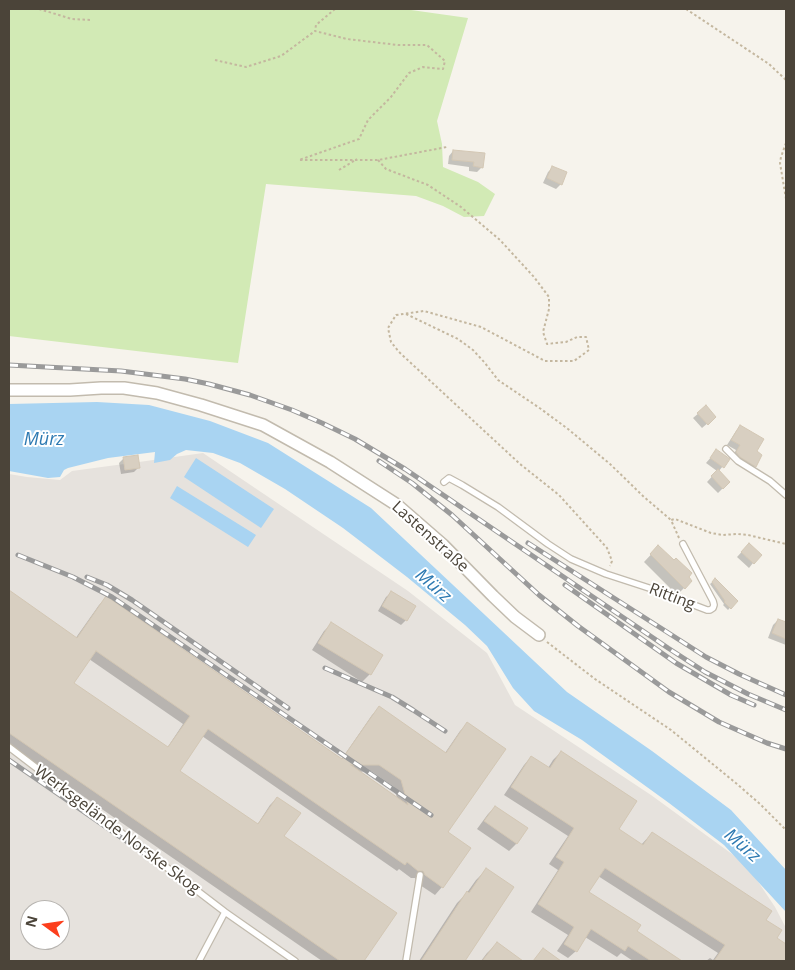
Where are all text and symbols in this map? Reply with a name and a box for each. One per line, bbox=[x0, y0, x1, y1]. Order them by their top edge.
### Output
water label: Mürz bbox=[24, 429, 64, 451]
street label: Lastenstraße bbox=[388, 497, 472, 577]
water label: Mürz bbox=[411, 565, 455, 607]
street label: Ritting bbox=[646, 579, 698, 615]
street label: Werksgelände Norske Skog bbox=[30, 761, 204, 899]
water label: Mürz bbox=[720, 825, 764, 867]
north arrow bbox=[20, 900, 70, 950]
text: N bbox=[20, 914, 42, 929]

